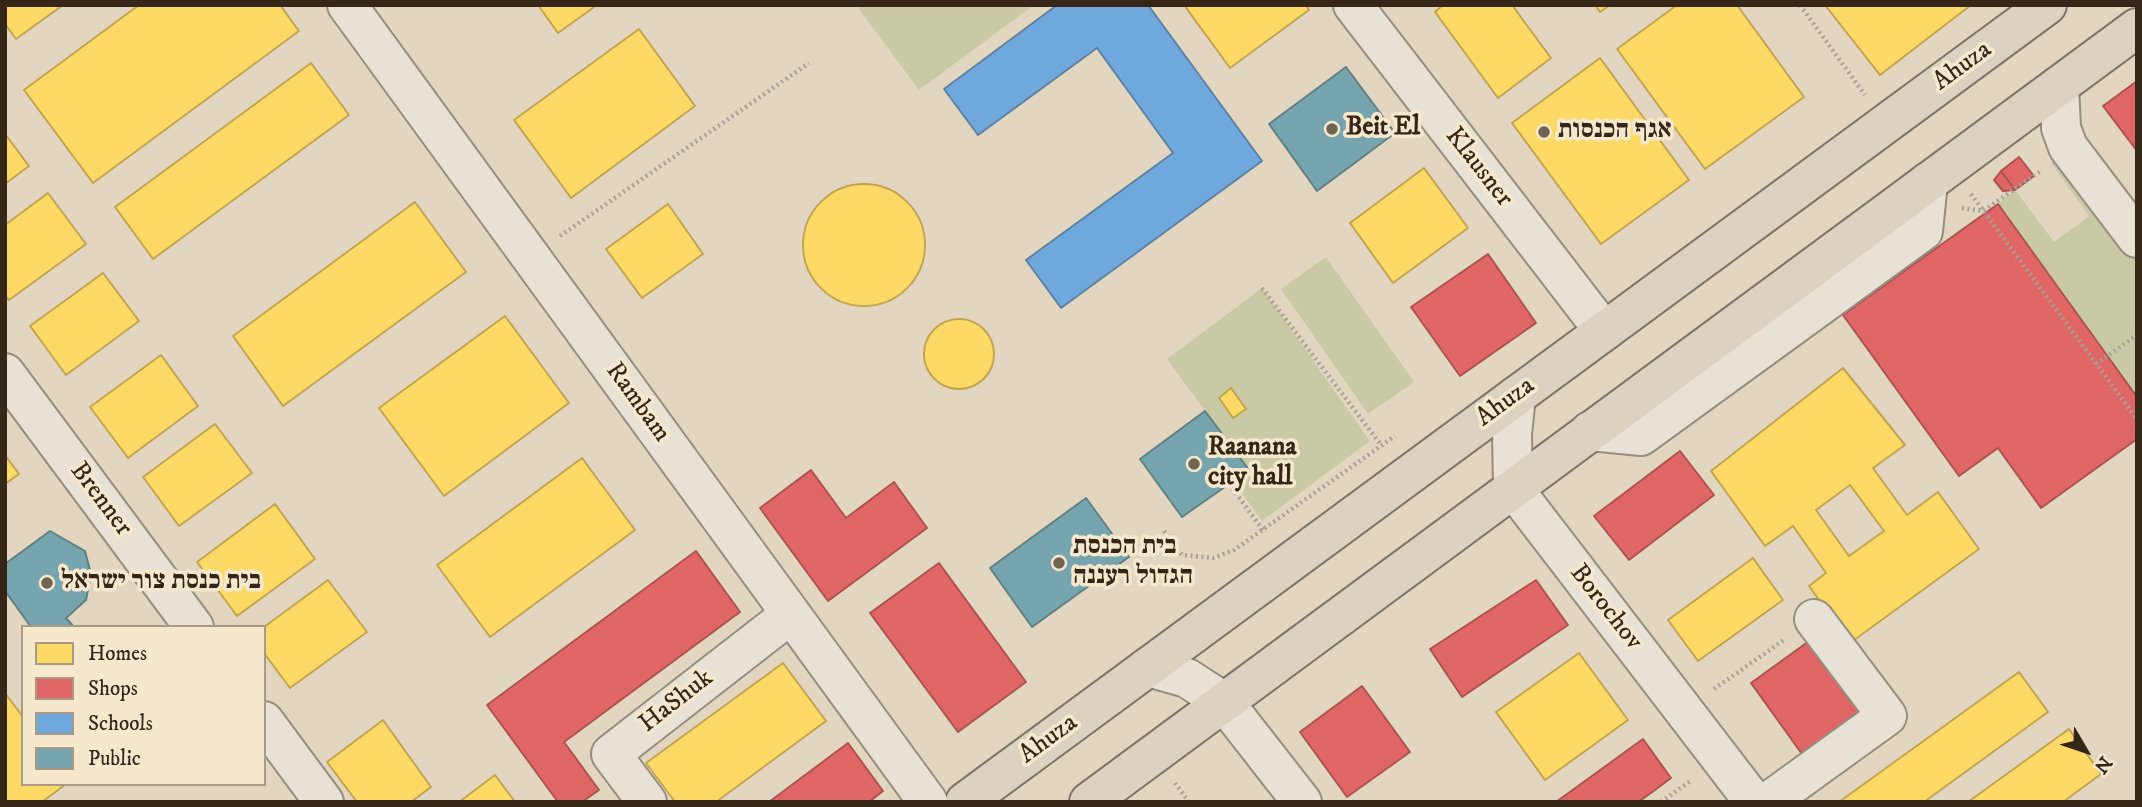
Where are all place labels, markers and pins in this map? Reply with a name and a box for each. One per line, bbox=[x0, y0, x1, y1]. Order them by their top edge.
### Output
place label: Beit El bbox=[1346, 113, 1420, 145]
place label: אגף הכנסות bbox=[1558, 116, 1672, 148]
marker: Beit El bbox=[1324, 121, 1340, 137]
marker: אגף הכנסות bbox=[1536, 124, 1552, 140]
place label: Raanana city hall bbox=[1208, 433, 1297, 494]
marker: Raanana city hall bbox=[1186, 456, 1202, 472]
place label: בית הכנסת הגדול רעננה bbox=[1073, 532, 1193, 594]
marker: בית הכנסת הגדול רעננה bbox=[1051, 555, 1067, 571]
place label: בית כנסת צור ישראל bbox=[61, 567, 261, 599]
marker: בית כנסת צור ישראל bbox=[39, 575, 55, 591]

